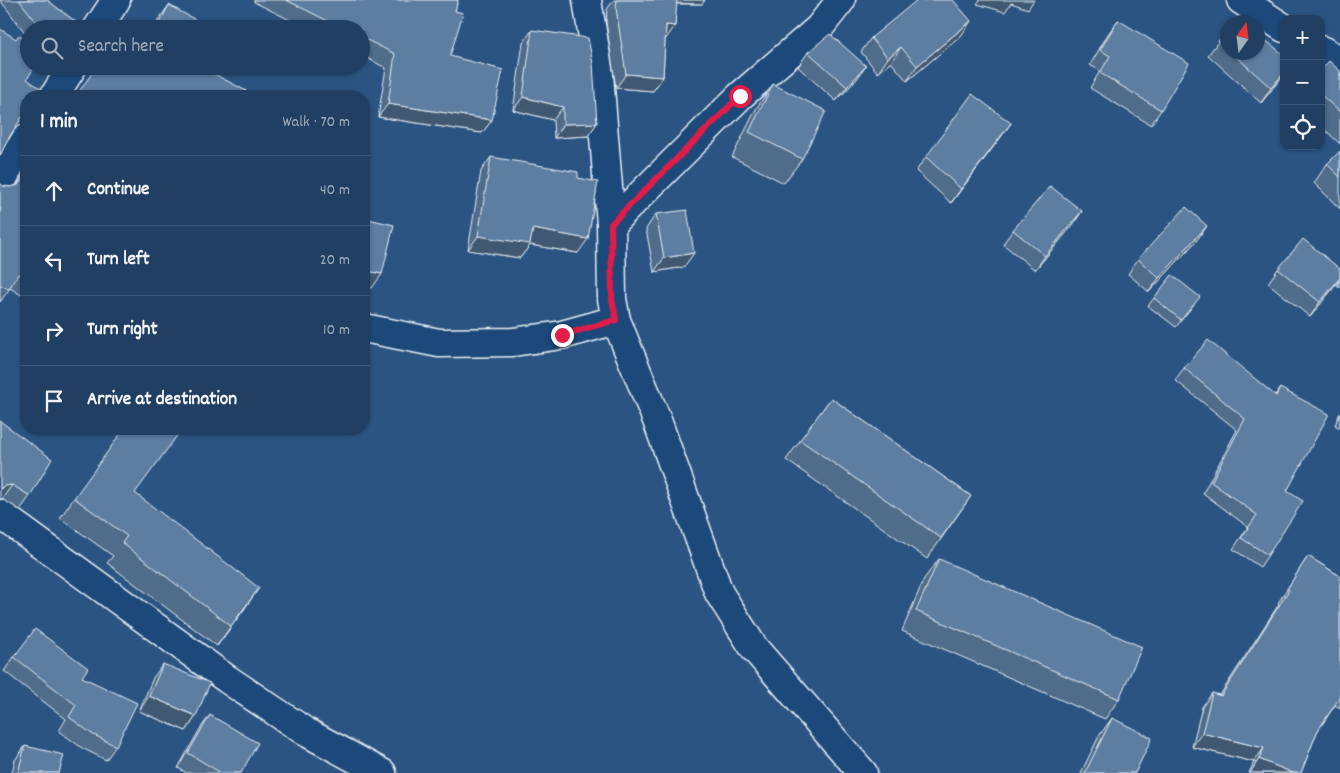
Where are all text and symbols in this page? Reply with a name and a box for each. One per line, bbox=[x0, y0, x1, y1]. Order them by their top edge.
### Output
north arrow bbox=[1220, 15, 1265, 60]
map controls bbox=[1280, 15, 1325, 150]
button: + bbox=[1280, 15, 1325, 60]
search box bbox=[20, 20, 370, 75]
icon: search bbox=[38, 34, 66, 62]
text: Search here bbox=[78, 34, 164, 61]
button: − bbox=[1280, 60, 1325, 105]
route start bbox=[729, 85, 752, 108]
button: locate bbox=[1280, 105, 1325, 150]
text: 1 min bbox=[40, 108, 77, 138]
text: Walk · 70 m bbox=[282, 111, 350, 134]
icon: ahead bbox=[40, 177, 68, 205]
text: Continue bbox=[87, 177, 149, 204]
text: 40 m bbox=[320, 179, 350, 202]
icon: left bbox=[40, 247, 68, 275]
text: Turn left bbox=[87, 247, 150, 274]
text: 20 m bbox=[320, 249, 350, 272]
icon: right bbox=[40, 317, 68, 345]
text: Turn right bbox=[87, 317, 158, 344]
text: 10 m bbox=[323, 319, 350, 342]
route end bbox=[551, 324, 574, 347]
icon: arrive bbox=[40, 387, 68, 415]
text: Arrive at destination bbox=[87, 387, 237, 414]

